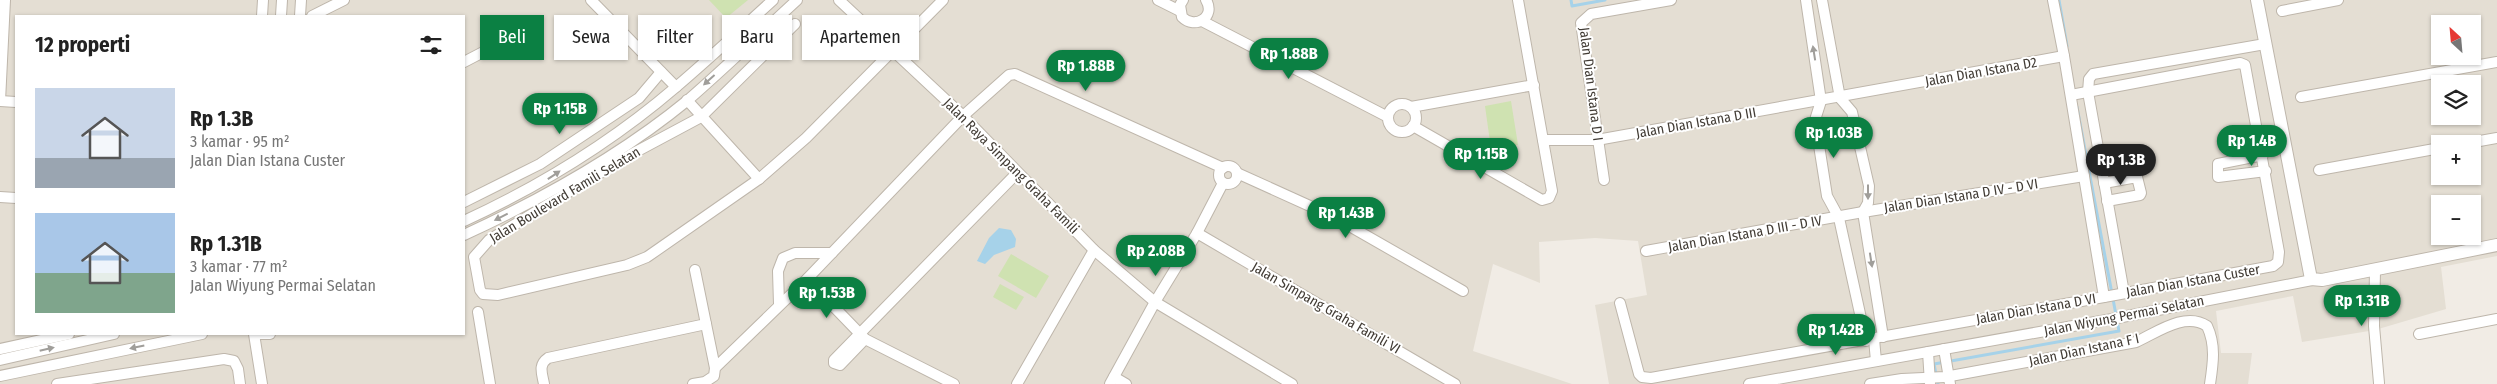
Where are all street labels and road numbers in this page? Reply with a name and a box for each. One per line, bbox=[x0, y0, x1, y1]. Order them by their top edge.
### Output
street label: Jalan Dian Istana D I bbox=[1576, 26, 1606, 142]
street label: Jalan Dian Istana D2 bbox=[1924, 54, 2038, 90]
street label: Jalan Raya Simpang Graha Famili bbox=[939, 94, 1083, 238]
street label: Jalan Dian Istana D III bbox=[1635, 104, 1757, 142]
street label: Jalan Boulevard Famili Selatan bbox=[487, 143, 643, 247]
street label: Jalan Dian Istana D IV - D VI bbox=[1883, 175, 2039, 217]
street label: Jalan Dian Istana D III - D IV bbox=[1667, 212, 1824, 256]
street label: Jalan Simpang Graha Famili VI bbox=[1249, 258, 1403, 358]
street label: Jalan Dian Istana Custer bbox=[2125, 261, 2261, 301]
street label: Jalan Dian Istana D VI bbox=[1975, 290, 2097, 328]
street label: Jalan Wiyung Permai Selatan bbox=[2042, 292, 2206, 340]
street label: Jalan Dian Istana F I bbox=[2027, 330, 2141, 370]

